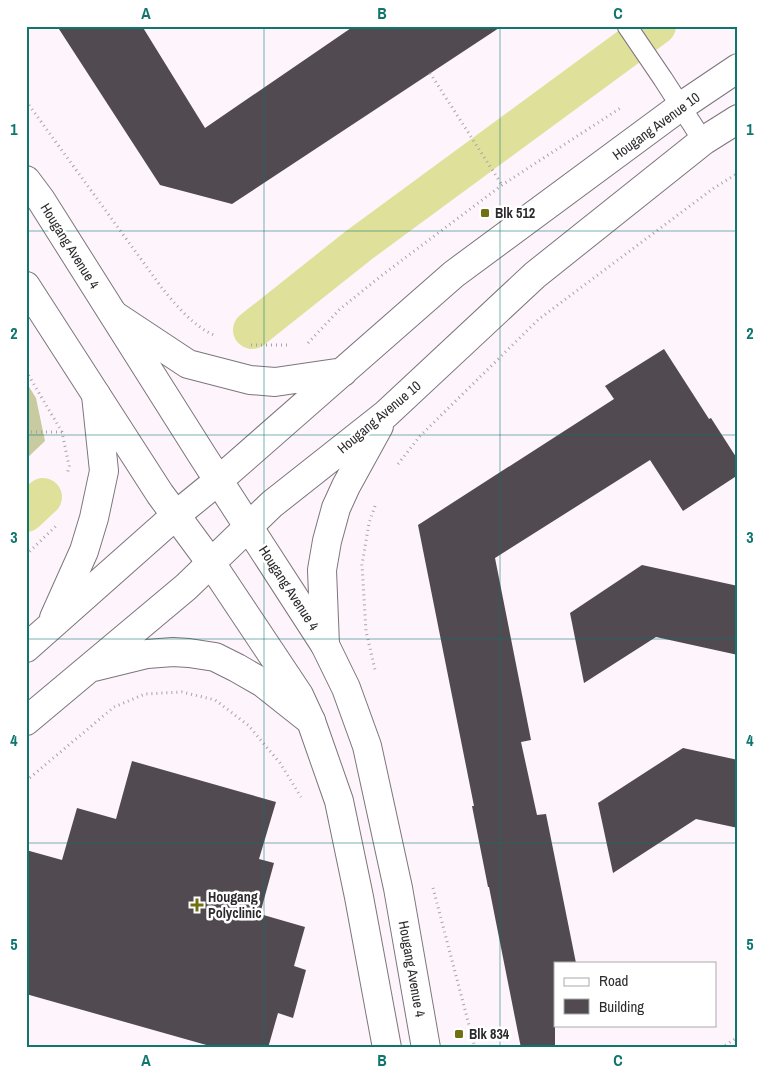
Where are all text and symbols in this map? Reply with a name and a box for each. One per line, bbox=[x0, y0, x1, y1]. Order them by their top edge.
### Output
text: A bbox=[141, 2, 151, 24]
text: B bbox=[377, 2, 387, 24]
text: C bbox=[613, 2, 623, 24]
street label: Hougang Avenue 10 bbox=[609, 88, 703, 164]
text: 1 bbox=[10, 118, 18, 140]
text: 1 bbox=[746, 118, 754, 140]
street label: Hougang Avenue 4 bbox=[37, 200, 104, 293]
place label: Blk 512 bbox=[495, 204, 535, 222]
marker: Blk 512 bbox=[479, 207, 491, 219]
text: 2 bbox=[10, 322, 18, 344]
text: 2 bbox=[746, 322, 754, 344]
street label: Hougang Avenue 10 bbox=[333, 377, 425, 457]
text: 3 bbox=[10, 526, 18, 548]
text: 3 bbox=[746, 526, 754, 548]
street label: Hougang Avenue 4 bbox=[255, 542, 323, 634]
text: 4 bbox=[10, 729, 18, 751]
text: 4 bbox=[746, 729, 754, 751]
place label: Hougang Polyclinic bbox=[208, 888, 262, 922]
marker: Hougang Polyclinic bbox=[190, 898, 204, 912]
street label: Hougang Avenue 4 bbox=[395, 919, 429, 1019]
text: 5 bbox=[10, 933, 18, 955]
text: 5 bbox=[746, 933, 754, 955]
legend bbox=[554, 962, 716, 1026]
text: Road bbox=[599, 970, 628, 991]
text: Building bbox=[599, 996, 644, 1017]
place label: Blk 834 bbox=[469, 1025, 510, 1043]
marker: Blk 834 bbox=[453, 1028, 465, 1040]
text: A bbox=[141, 1049, 151, 1071]
text: B bbox=[377, 1049, 387, 1071]
text: C bbox=[613, 1049, 623, 1071]

